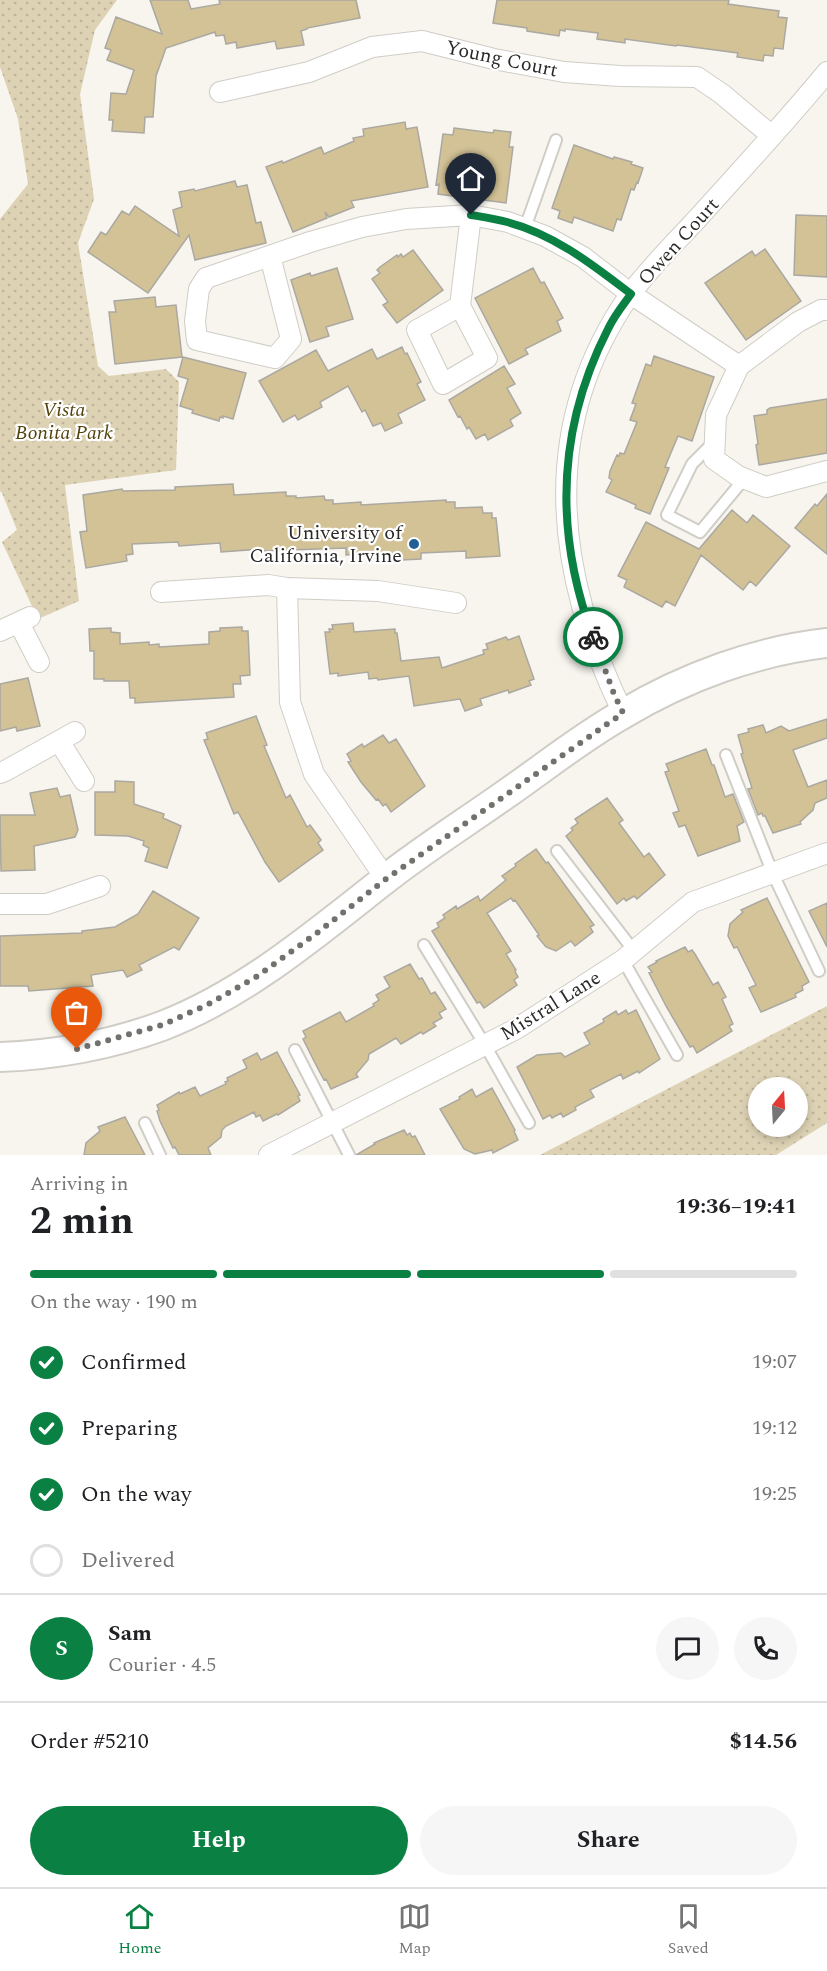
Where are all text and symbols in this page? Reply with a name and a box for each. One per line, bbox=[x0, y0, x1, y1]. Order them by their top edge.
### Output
street label: Young Court bbox=[443, 32, 561, 86]
pin bbox=[445, 153, 496, 215]
icon: home bbox=[454, 162, 487, 195]
street label: Owen Court bbox=[631, 191, 727, 292]
park label: Vista Bonita Park bbox=[15, 395, 114, 448]
place label: University of California, Irvine bbox=[250, 518, 404, 571]
marker: University of California, Irvine bbox=[407, 537, 421, 551]
courier bbox=[563, 607, 623, 667]
icon: bike bbox=[577, 621, 610, 654]
street label: Mistral Lane bbox=[494, 963, 607, 1049]
pin bbox=[51, 987, 102, 1049]
icon: bag bbox=[60, 996, 93, 1029]
north arrow bbox=[748, 1077, 808, 1137]
map controls bbox=[748, 1077, 808, 1137]
text: Arriving in bbox=[30, 1169, 128, 1199]
text: 19:36–19:41 bbox=[675, 1190, 797, 1223]
text: 2 min bbox=[30, 1192, 134, 1251]
text: On the way · 190 m bbox=[30, 1287, 198, 1317]
icon: check bbox=[30, 1346, 63, 1379]
text: Confirmed bbox=[81, 1346, 187, 1379]
text: 19:07 bbox=[752, 1347, 797, 1377]
icon: check bbox=[30, 1412, 63, 1445]
text: Preparing bbox=[81, 1412, 178, 1445]
text: 19:12 bbox=[752, 1413, 797, 1443]
icon: check bbox=[30, 1478, 63, 1511]
text: On the way bbox=[81, 1478, 192, 1511]
text: 19:25 bbox=[752, 1479, 797, 1509]
text: Delivered bbox=[81, 1544, 175, 1577]
text: Sam bbox=[108, 1617, 152, 1650]
button: chat bbox=[656, 1617, 719, 1680]
button: phone bbox=[734, 1617, 797, 1680]
text: S bbox=[55, 1632, 68, 1665]
text: Courier · 4.5 bbox=[108, 1650, 216, 1680]
text: Order #5210 bbox=[30, 1725, 149, 1758]
text: $14.56 bbox=[729, 1725, 797, 1758]
button: Help bbox=[30, 1806, 408, 1875]
button: Share bbox=[420, 1806, 797, 1875]
tab: Home bbox=[118, 1900, 161, 1960]
tab: Map bbox=[398, 1900, 431, 1960]
tab: Saved bbox=[668, 1900, 709, 1960]

